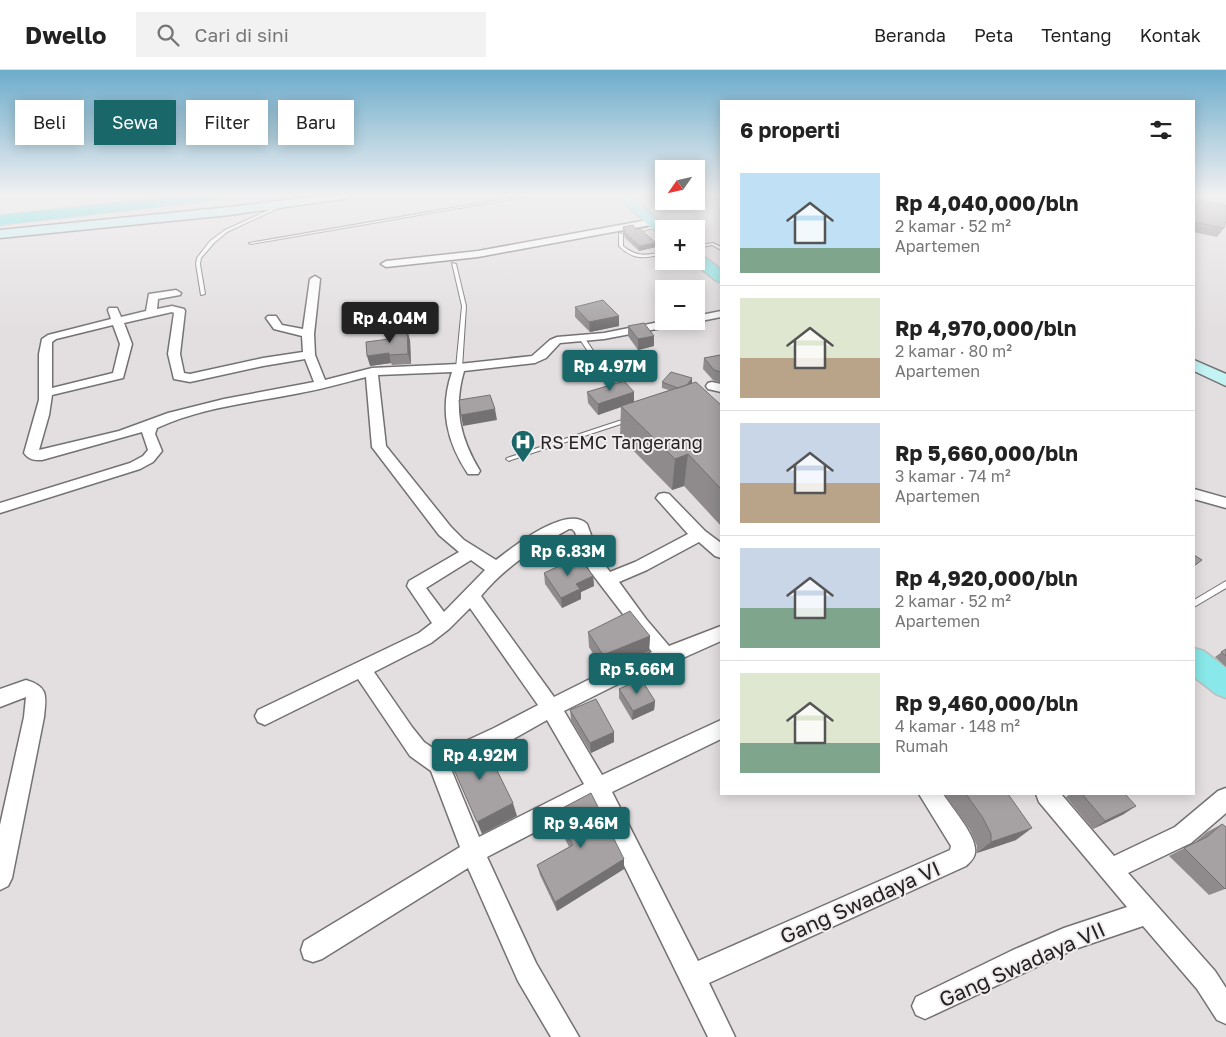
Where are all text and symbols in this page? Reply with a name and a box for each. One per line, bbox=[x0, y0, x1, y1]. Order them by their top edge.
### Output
search box bbox=[136, 12, 486, 57]
text: Dwello bbox=[25, 20, 106, 49]
icon: search bbox=[154, 21, 182, 49]
text: Cari di sini bbox=[194, 23, 289, 46]
text: Beranda bbox=[874, 24, 946, 46]
text: Peta bbox=[974, 24, 1013, 46]
text: Tentang bbox=[1041, 24, 1112, 46]
text: Kontak bbox=[1140, 24, 1201, 46]
chip: Beli bbox=[15, 100, 84, 145]
chip: Sewa bbox=[94, 100, 176, 145]
chip: Filter bbox=[186, 100, 268, 145]
chip: Baru bbox=[278, 100, 354, 145]
icon: filters bbox=[1147, 116, 1175, 144]
text: 6 properti bbox=[740, 117, 840, 143]
north arrow bbox=[655, 160, 705, 210]
map controls bbox=[655, 160, 705, 330]
text: Rp 4,040,000/bln bbox=[895, 190, 1078, 216]
icon: home bbox=[780, 193, 840, 253]
text: 2 kamar · 52 m² bbox=[895, 216, 1011, 236]
button: + bbox=[655, 220, 705, 270]
text: Apartemen bbox=[895, 236, 980, 256]
button: − bbox=[655, 280, 705, 330]
pin: Rp 4.04M bbox=[338, 302, 442, 344]
text: Rp 4.04M bbox=[353, 308, 427, 328]
text: Rp 4,970,000/bln bbox=[895, 315, 1076, 341]
icon: home bbox=[780, 318, 840, 378]
text: 2 kamar · 80 m² bbox=[895, 341, 1012, 361]
pin: Rp 4.97M bbox=[558, 350, 662, 392]
text: Rp 4.97M bbox=[573, 356, 647, 376]
text: Apartemen bbox=[895, 361, 980, 381]
hospital icon: RS EMC Tangerang bbox=[510, 429, 536, 463]
place label: RS EMC Tangerang bbox=[540, 431, 703, 453]
text: Rp 5,660,000/bln bbox=[895, 440, 1078, 466]
icon: home bbox=[780, 443, 840, 503]
text: 3 kamar · 74 m² bbox=[895, 466, 1011, 486]
text: Apartemen bbox=[895, 486, 980, 506]
pin: Rp 6.83M bbox=[516, 534, 620, 577]
text: Rp 6.83M bbox=[531, 541, 605, 561]
text: Rp 4,920,000/bln bbox=[895, 565, 1078, 591]
icon: home bbox=[780, 568, 840, 628]
text: 2 kamar · 52 m² bbox=[895, 591, 1011, 611]
text: Apartemen bbox=[895, 611, 980, 631]
pin: Rp 5.66M bbox=[585, 652, 689, 695]
text: Rp 5.66M bbox=[600, 659, 674, 679]
text: Rp 9,460,000/bln bbox=[895, 690, 1078, 716]
icon: home bbox=[780, 693, 840, 753]
text: 4 kamar · 148 m² bbox=[895, 716, 1020, 736]
text: Rumah bbox=[895, 736, 948, 756]
pin: Rp 4.92M bbox=[428, 738, 532, 781]
text: Rp 4.92M bbox=[443, 745, 517, 765]
pin: Rp 9.46M bbox=[529, 806, 633, 849]
text: Rp 9.46M bbox=[544, 813, 618, 833]
street label: Gang Swadaya VI bbox=[776, 855, 944, 949]
street label: Gang Swadaya VII bbox=[935, 916, 1109, 1012]

